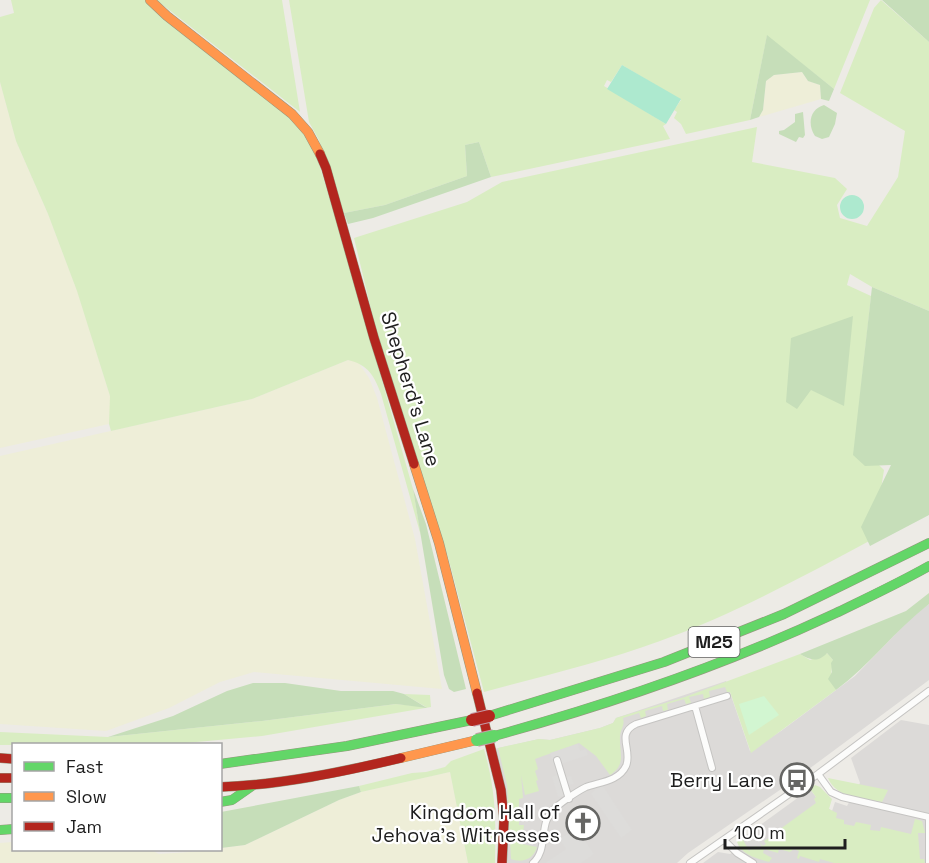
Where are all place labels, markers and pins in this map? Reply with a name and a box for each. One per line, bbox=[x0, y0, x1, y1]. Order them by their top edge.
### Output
bus stop icon: Berry Lane bbox=[779, 762, 815, 798]
place label: Berry Lane bbox=[670, 767, 774, 793]
place label: Kingdom Hall of Jehova's Witnesses bbox=[372, 799, 560, 848]
church icon: Kingdom Hall of Jehova's Witnesses bbox=[565, 805, 601, 841]

